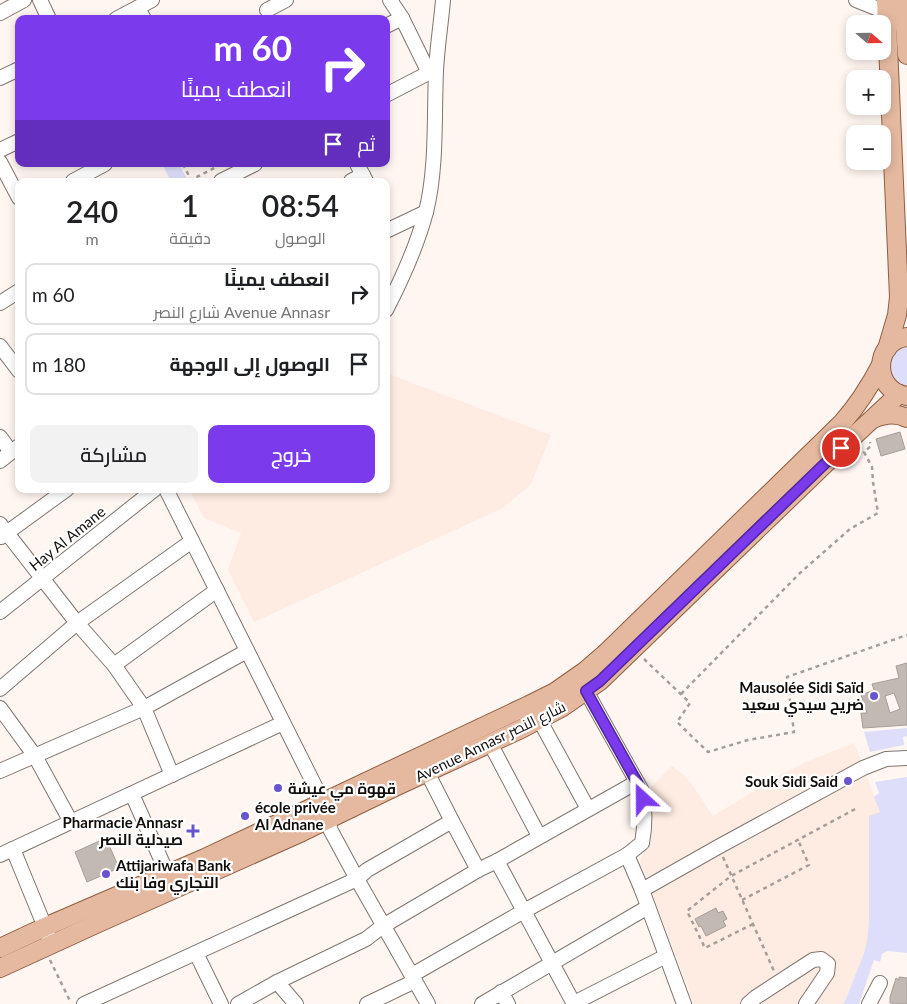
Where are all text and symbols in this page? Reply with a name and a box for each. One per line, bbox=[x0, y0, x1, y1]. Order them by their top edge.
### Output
north arrow bbox=[846, 15, 891, 60]
map controls bbox=[846, 15, 891, 170]
text: 60 m bbox=[214, 26, 292, 68]
icon: right bbox=[310, 35, 375, 100]
button: + bbox=[846, 70, 891, 115]
text: انعطف يمينًا bbox=[181, 75, 292, 102]
button: − bbox=[846, 125, 891, 170]
icon: arrive bbox=[319, 130, 347, 158]
text: ثم bbox=[357, 132, 375, 155]
text: 1 bbox=[181, 187, 199, 223]
text: 08:54 bbox=[262, 187, 339, 223]
text: 240 bbox=[66, 193, 118, 229]
text: دقيقة bbox=[169, 228, 211, 247]
text: الوصول bbox=[275, 228, 326, 247]
text: m bbox=[86, 229, 99, 248]
text: انعطف يمينًا bbox=[224, 267, 330, 290]
icon: right bbox=[345, 280, 373, 308]
text: 60 m bbox=[32, 283, 75, 306]
text: Avenue Annasr شارع النصر bbox=[154, 302, 330, 321]
icon: arrive bbox=[345, 350, 373, 378]
text: الوصول إلى الوجهة bbox=[169, 352, 330, 375]
text: 180 m bbox=[32, 353, 86, 376]
button: مشاركة bbox=[30, 425, 198, 483]
button: خروج bbox=[208, 425, 375, 483]
pin bbox=[820, 427, 862, 469]
icon: arrive bbox=[827, 434, 855, 462]
street label: Hay Al Amane bbox=[25, 502, 109, 574]
place label: Mausolée Sidi Saïd ضريح سيدي سعيد bbox=[739, 678, 864, 717]
marker: Mausolée Sidi Saïd ضريح سيدي سعيد bbox=[868, 690, 880, 702]
street label: Avenue Annasr شارع النصر bbox=[412, 697, 569, 788]
position arrow bbox=[616, 772, 668, 824]
place label: Souk Sidi Said bbox=[745, 772, 838, 790]
marker: Souk Sidi Said bbox=[842, 775, 854, 787]
place label: قهوة مي عيشة bbox=[288, 779, 396, 801]
marker: قهوة مي عيشة bbox=[272, 782, 284, 794]
place label: école privée Al Adnane bbox=[254, 798, 336, 833]
marker: école privée Al Adnane bbox=[239, 810, 251, 822]
place label: Pharmacie Annasr صيدلية النصر bbox=[63, 813, 183, 849]
marker: Pharmacie Annasr صيدلية النصر bbox=[187, 825, 199, 837]
place label: Attijariwafa Bank التجاري وفا بنك bbox=[115, 856, 232, 895]
marker: Attijariwafa Bank التجاري وفا بنك bbox=[100, 868, 112, 880]

